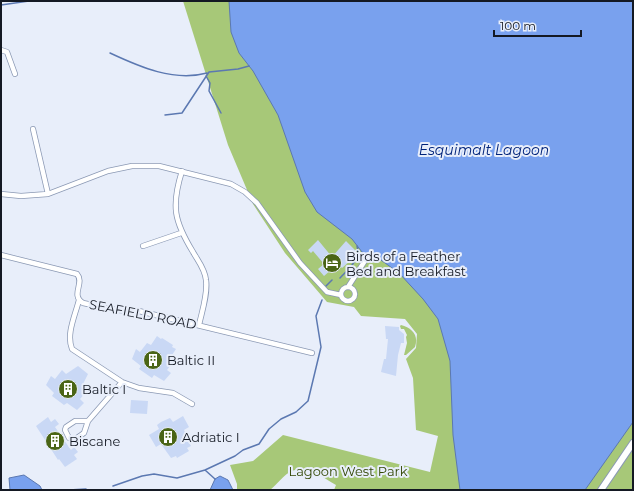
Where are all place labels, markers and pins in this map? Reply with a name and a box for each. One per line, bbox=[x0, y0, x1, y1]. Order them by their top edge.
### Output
place label: Birds of a Feather Bed and Breakfast bbox=[346, 248, 466, 279]
hotel icon: Birds of a Feather Bed and Breakfast bbox=[321, 252, 343, 274]
building icon: Baltic II bbox=[142, 349, 164, 371]
place label: Baltic II bbox=[167, 352, 215, 368]
building icon: Baltic I bbox=[57, 378, 79, 400]
place label: Baltic I bbox=[82, 381, 126, 397]
building icon: Adriatic I bbox=[157, 426, 179, 448]
place label: Adriatic I bbox=[182, 429, 240, 445]
building icon: Biscane bbox=[44, 430, 66, 452]
place label: Biscane bbox=[69, 433, 120, 449]

